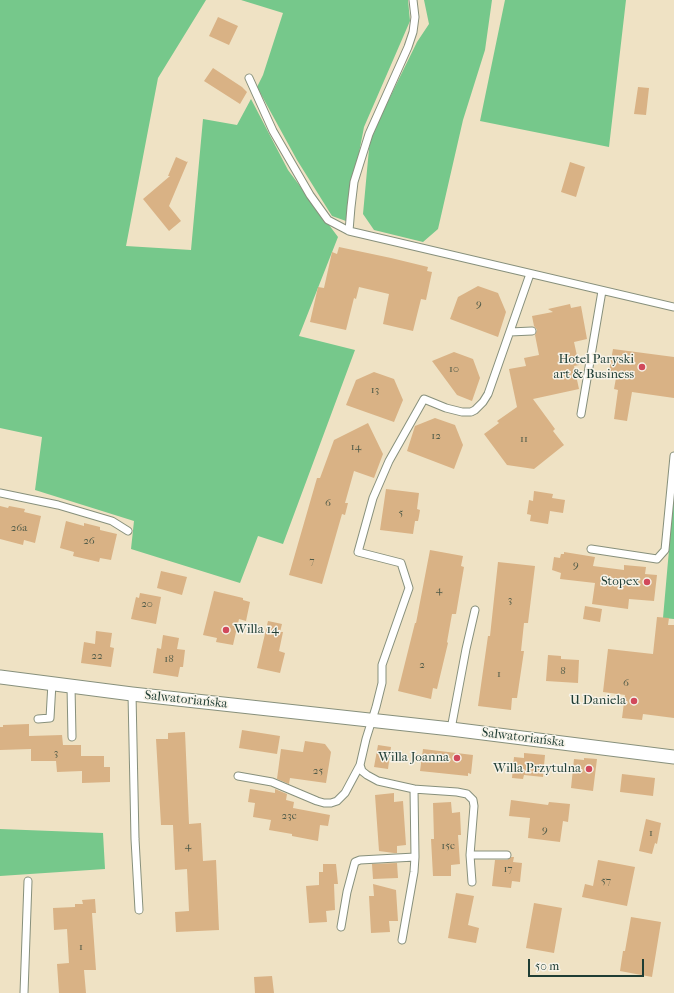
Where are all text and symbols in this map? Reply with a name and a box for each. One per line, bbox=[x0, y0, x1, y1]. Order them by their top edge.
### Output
house number: 9 bbox=[476, 297, 482, 311]
place label: Hotel Paryski art & Business bbox=[554, 352, 634, 383]
house number: 10 bbox=[449, 362, 459, 376]
marker: Hotel Paryski art & Business bbox=[637, 362, 647, 372]
house number: 13 bbox=[371, 383, 379, 397]
house number: 12 bbox=[431, 429, 441, 443]
house number: 11 bbox=[520, 432, 528, 446]
house number: 14 bbox=[351, 440, 361, 454]
house number: 6 bbox=[325, 496, 331, 510]
house number: 5 bbox=[399, 506, 403, 520]
house number: 26a bbox=[11, 521, 27, 535]
house number: 26 bbox=[83, 534, 95, 548]
house number: 7 bbox=[309, 554, 315, 568]
house number: 9 bbox=[573, 558, 579, 572]
place label: Stopex bbox=[601, 574, 639, 590]
marker: Stopex bbox=[642, 577, 652, 587]
house number: 4 bbox=[436, 583, 442, 597]
house number: 3 bbox=[508, 593, 512, 607]
house number: 20 bbox=[141, 597, 153, 611]
place label: Willa 14 bbox=[234, 622, 279, 638]
marker: Willa 14 bbox=[221, 625, 231, 635]
house number: 22 bbox=[91, 649, 103, 663]
house number: 18 bbox=[164, 652, 174, 666]
house number: 2 bbox=[419, 658, 425, 672]
house number: 8 bbox=[560, 664, 566, 678]
house number: 1 bbox=[497, 667, 501, 681]
house number: 6 bbox=[623, 676, 629, 690]
street label: Salwatoriańska bbox=[144, 688, 228, 712]
place label: U Daniela bbox=[570, 693, 626, 709]
marker: U Daniela bbox=[629, 696, 639, 706]
street label: Salwatoriańska bbox=[481, 725, 565, 751]
house number: 3 bbox=[54, 746, 58, 760]
place label: Willa Joanna bbox=[378, 750, 449, 766]
marker: Willa Joanna bbox=[452, 753, 462, 763]
place label: Willa Przytulna bbox=[493, 761, 581, 777]
house number: 25 bbox=[313, 764, 323, 778]
marker: Willa Przytulna bbox=[584, 764, 594, 774]
house number: 23c bbox=[281, 809, 297, 823]
house number: 9 bbox=[542, 823, 548, 837]
house number: 1 bbox=[649, 826, 653, 840]
house number: 4 bbox=[185, 839, 191, 853]
house number: 15c bbox=[441, 839, 455, 853]
house number: 17 bbox=[503, 862, 513, 876]
house number: 57 bbox=[601, 874, 611, 888]
house number: 1 bbox=[79, 940, 83, 954]
scale bar bbox=[530, 951, 646, 977]
text: 50 m bbox=[535, 959, 559, 973]

